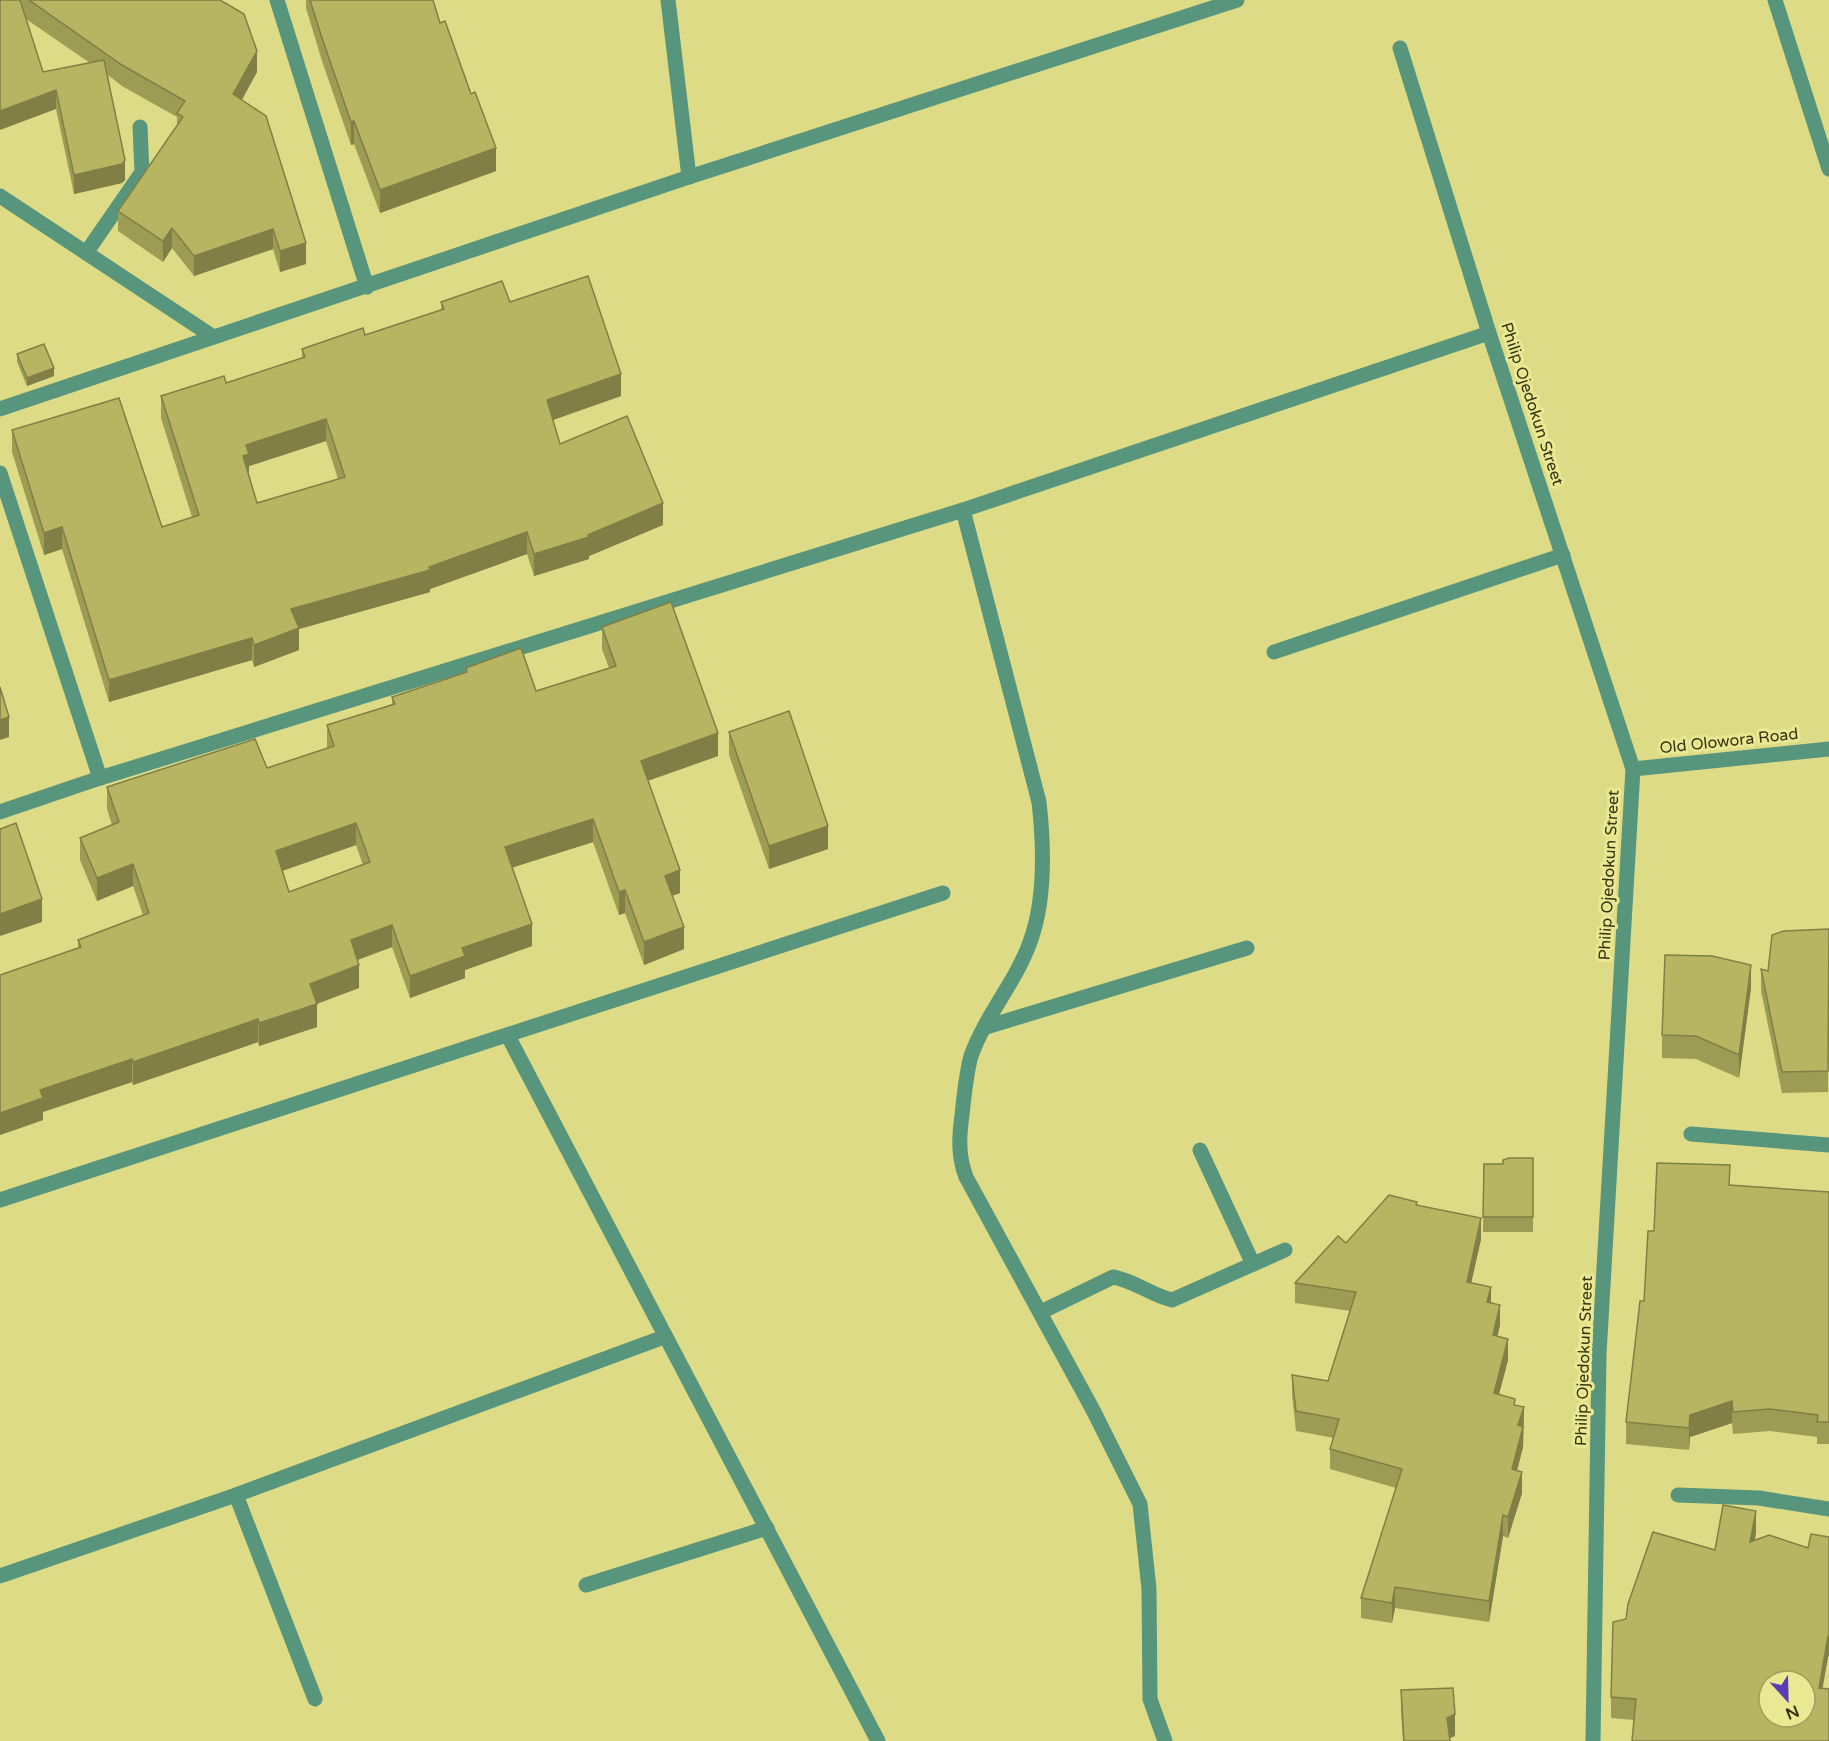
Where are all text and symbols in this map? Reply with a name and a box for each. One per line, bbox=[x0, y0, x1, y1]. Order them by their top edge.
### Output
street label: Philip Ojedokun Street bbox=[1496, 320, 1568, 488]
street label: Old Olowora Road bbox=[1659, 724, 1799, 758]
street label: Philip Ojedokun Street bbox=[1595, 789, 1623, 961]
street label: Philip Ojedokun Street bbox=[1571, 1275, 1597, 1447]
north arrow bbox=[1757, 1669, 1817, 1729]
text: N bbox=[1783, 1700, 1802, 1724]

